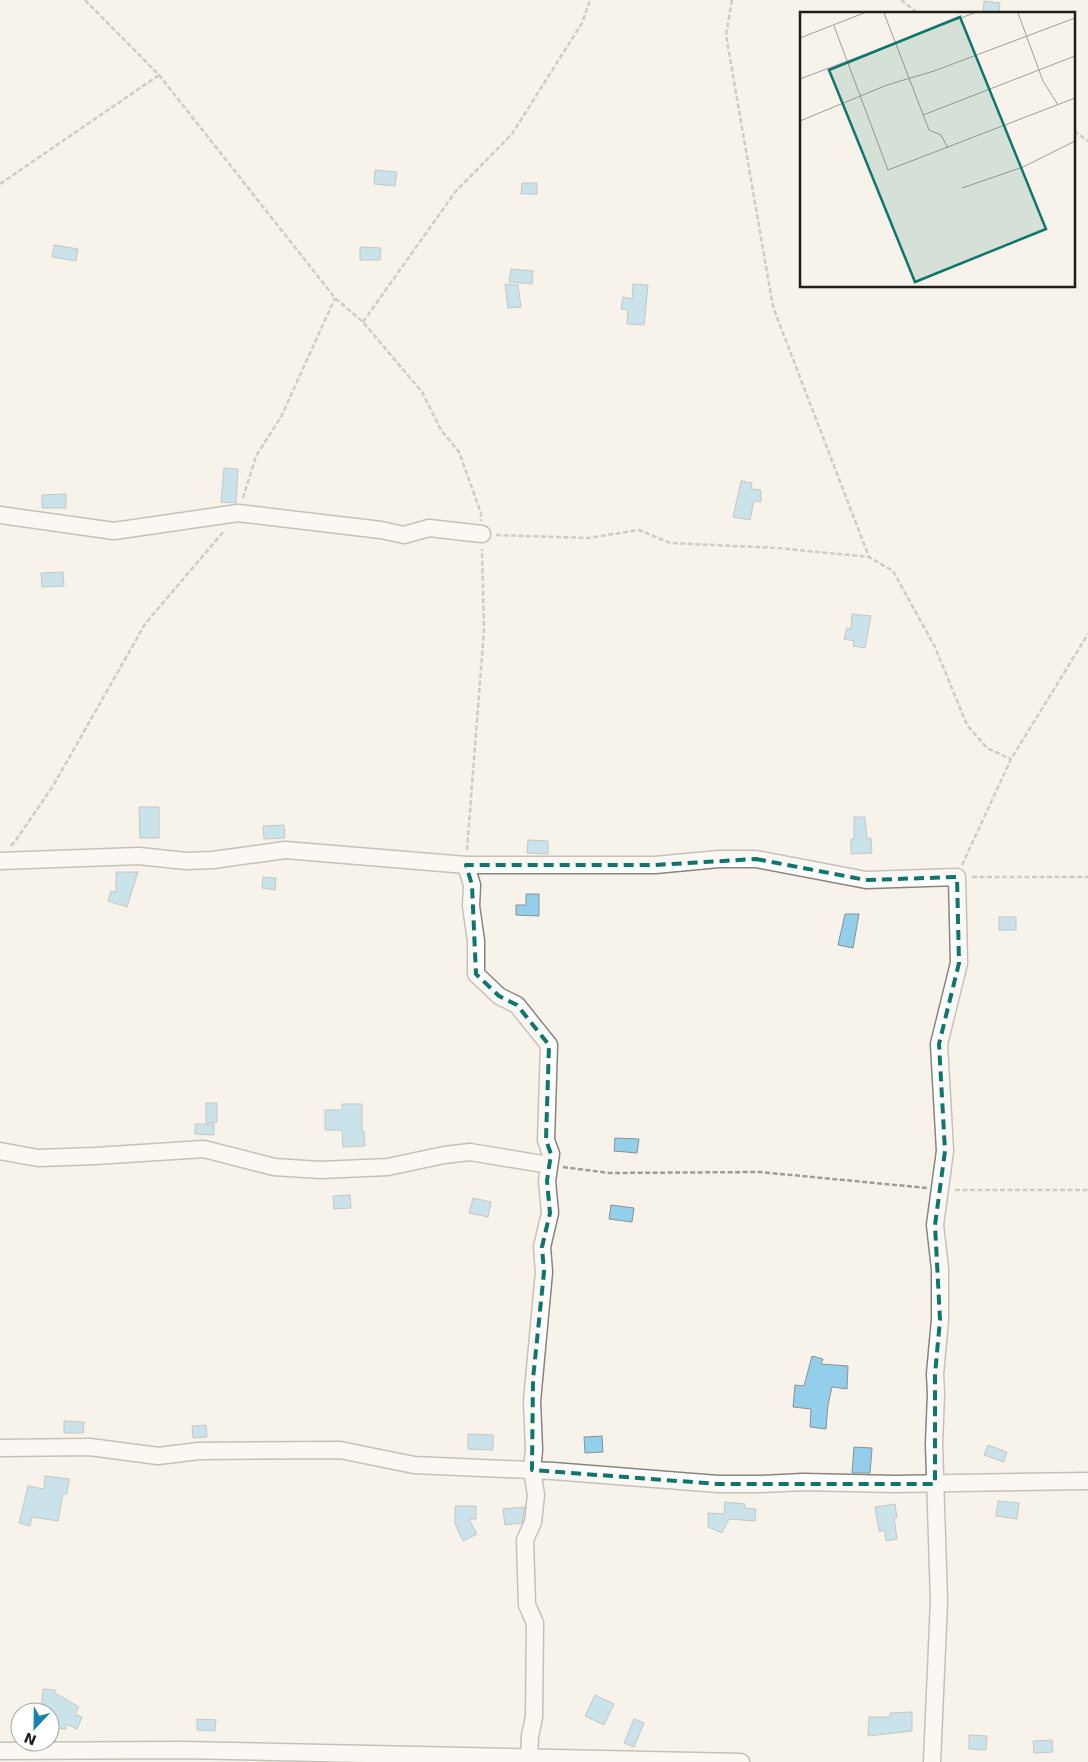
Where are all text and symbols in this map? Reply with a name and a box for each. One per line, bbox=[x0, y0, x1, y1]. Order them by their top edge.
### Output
inset map bbox=[800, 12, 1076, 288]
north arrow bbox=[10, 1702, 60, 1752]
text: N bbox=[22, 1729, 39, 1749]

